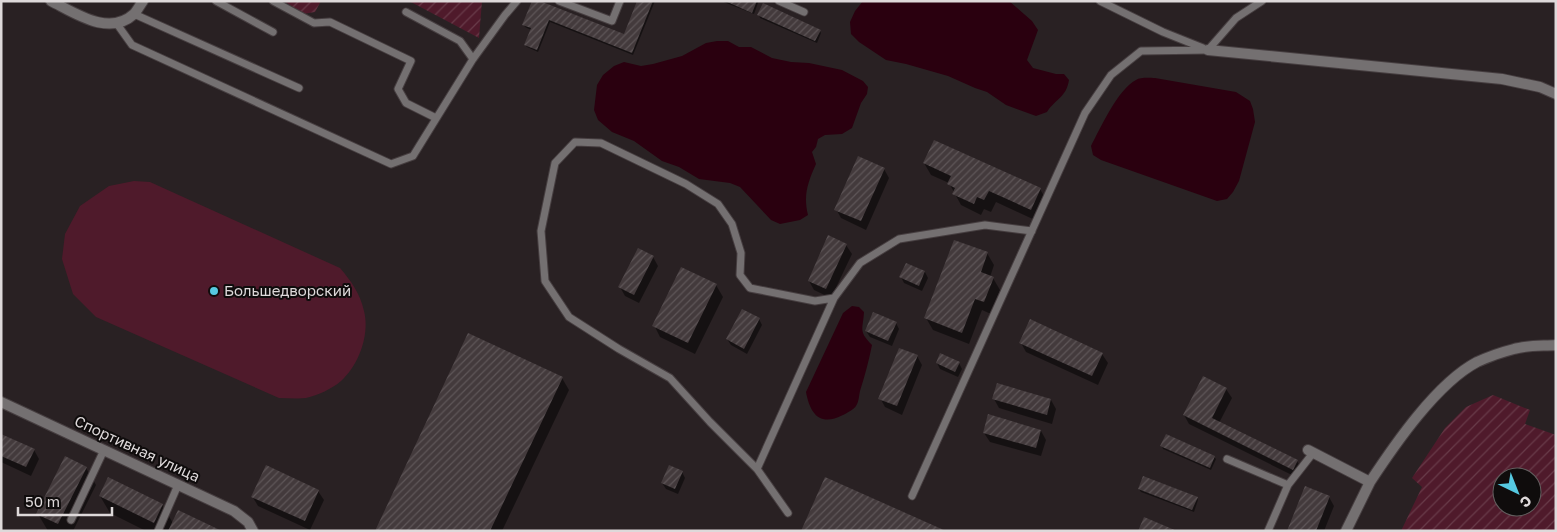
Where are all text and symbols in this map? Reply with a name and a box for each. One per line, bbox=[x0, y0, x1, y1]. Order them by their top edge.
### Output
place label: Большедворский bbox=[224, 281, 351, 299]
marker: Большедворский bbox=[208, 285, 220, 297]
street label: Спортивная улица bbox=[72, 411, 203, 485]
north arrow bbox=[1492, 467, 1542, 517]
scale bar bbox=[18, 484, 111, 516]
text: 50 m bbox=[25, 492, 60, 510]
text: С bbox=[1517, 492, 1536, 512]

